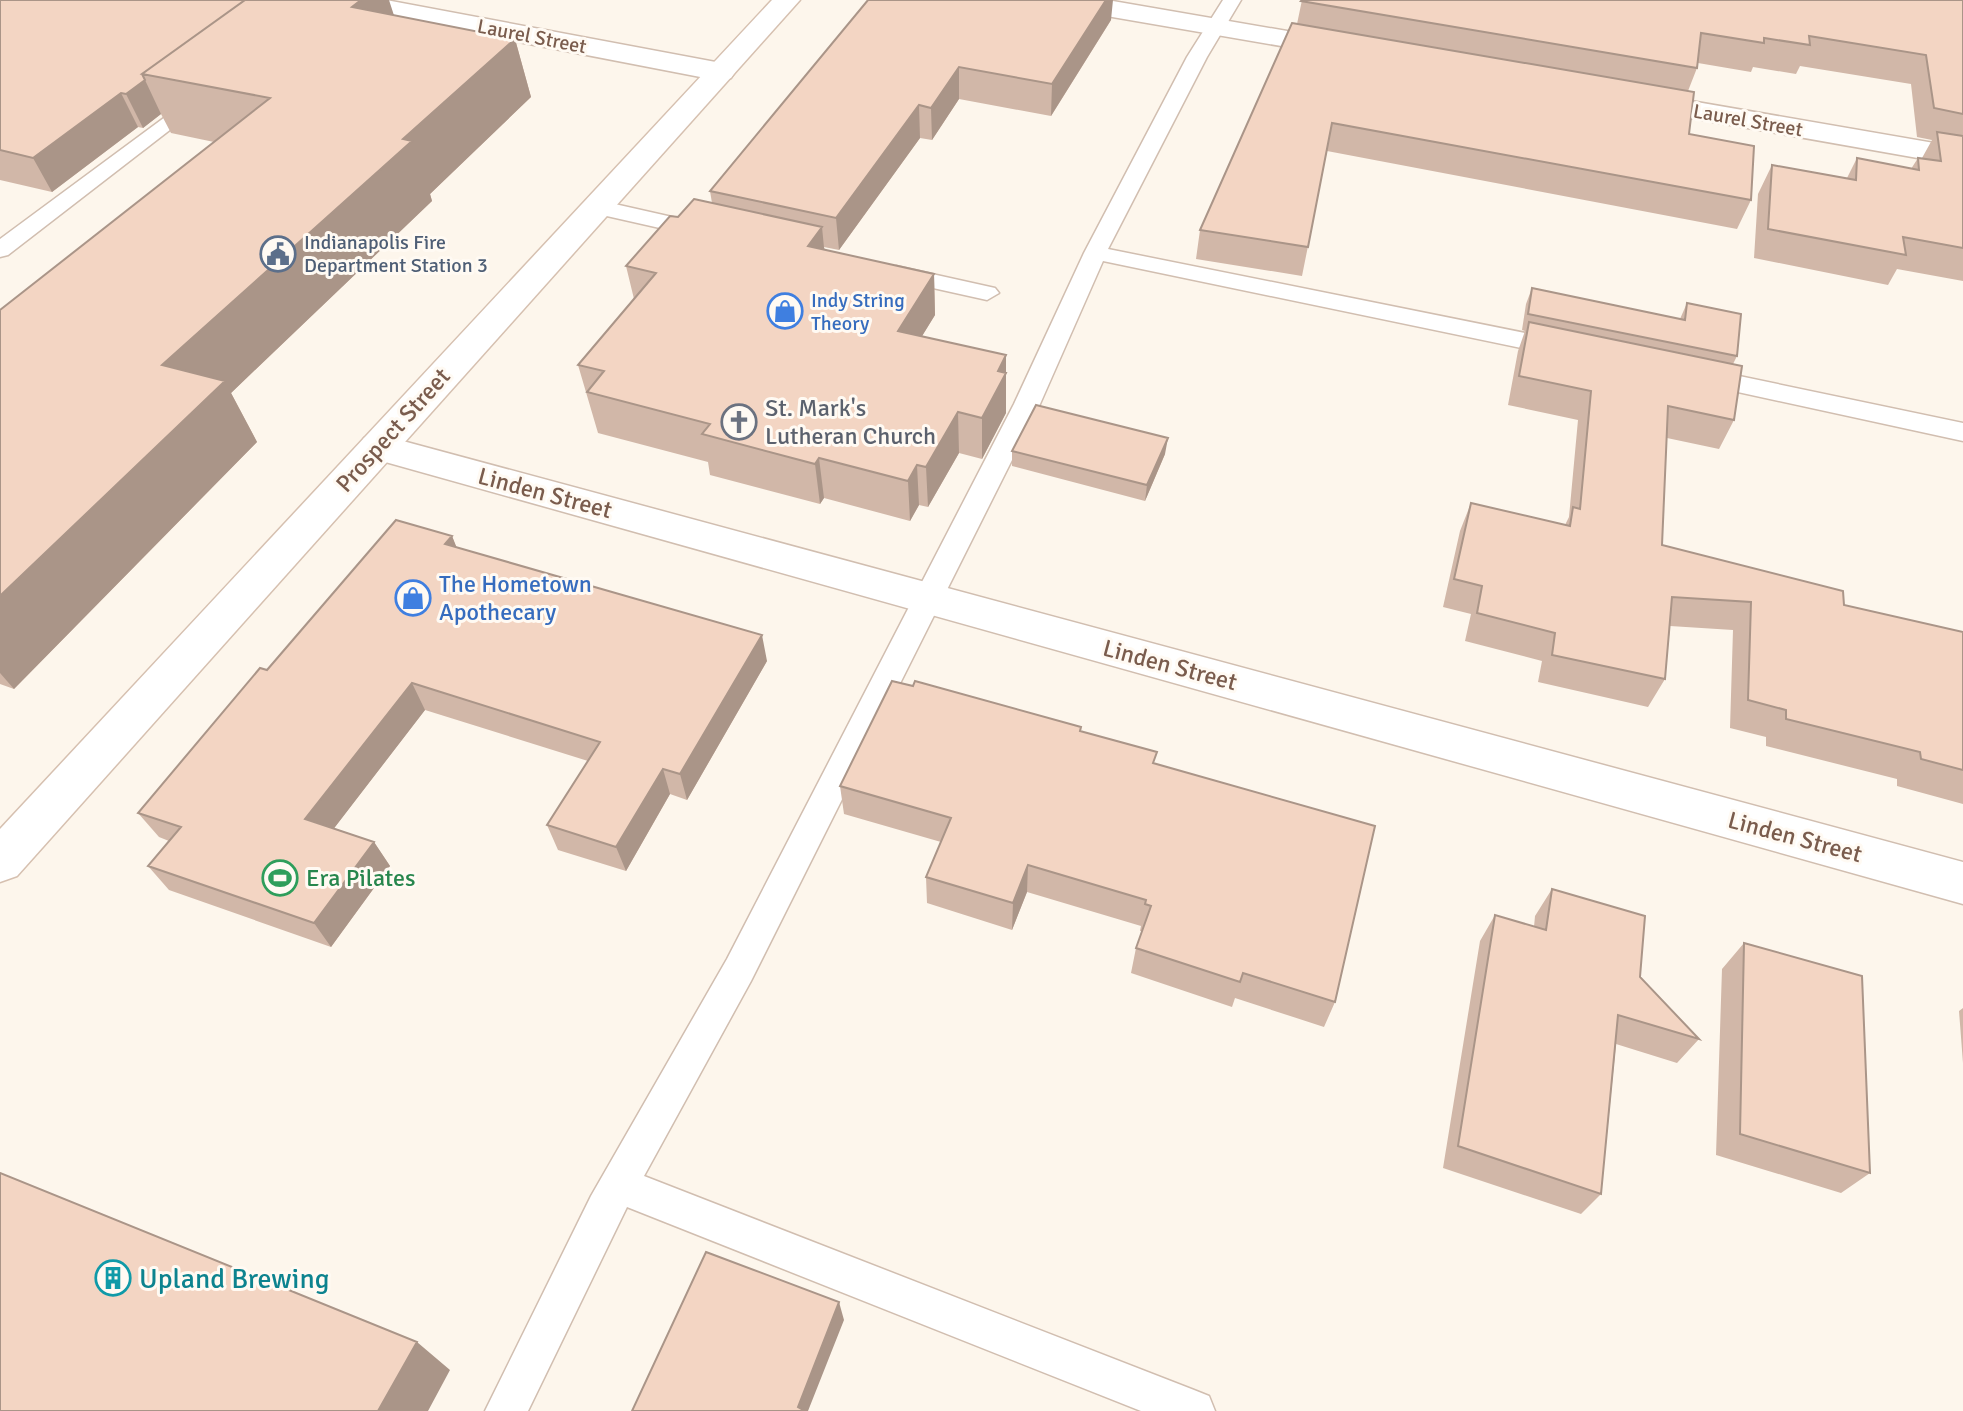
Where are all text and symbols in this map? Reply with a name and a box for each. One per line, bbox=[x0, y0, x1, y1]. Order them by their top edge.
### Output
street label: Laurel Street bbox=[475, 14, 589, 59]
street label: Laurel Street bbox=[1691, 99, 1805, 142]
place label: Indianapolis Fire Department Station 3 bbox=[304, 230, 488, 278]
public building icon: Indianapolis Fire Department Station 3 bbox=[259, 235, 297, 273]
place label: Indy String Theory bbox=[811, 288, 905, 336]
shop icon: Indy String Theory bbox=[766, 292, 804, 330]
street label: Prospect Street bbox=[329, 362, 457, 498]
place label: St. Mark's Lutheran Church bbox=[765, 393, 936, 451]
church icon: St. Mark's Lutheran Church bbox=[720, 403, 758, 441]
street label: Linden Street bbox=[475, 461, 615, 525]
place label: The Hometown Apothecary bbox=[439, 569, 592, 627]
shop icon: The Hometown Apothecary bbox=[394, 579, 432, 617]
street label: Linden Street bbox=[1100, 633, 1240, 697]
street label: Linden Street bbox=[1725, 805, 1865, 869]
sports icon: Era Pilates bbox=[261, 859, 299, 897]
place label: Era Pilates bbox=[306, 863, 416, 893]
building icon: Upland Brewing bbox=[94, 1259, 132, 1297]
place label: Upland Brewing bbox=[139, 1262, 330, 1296]

